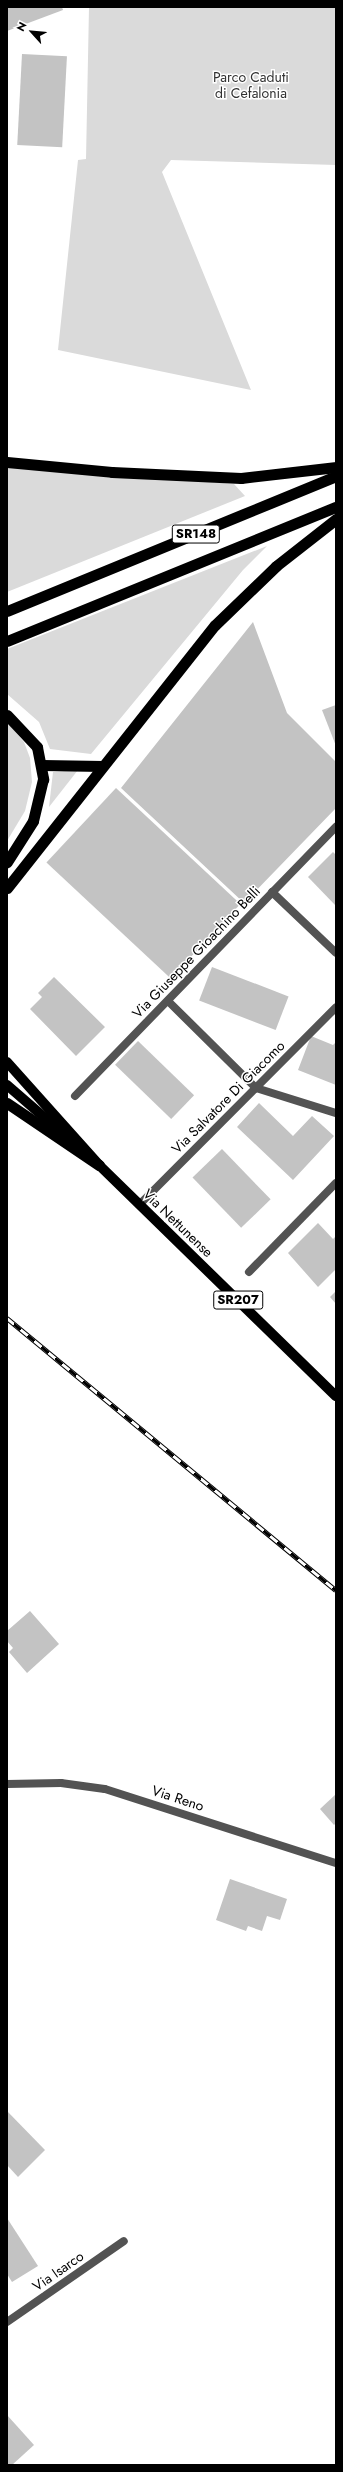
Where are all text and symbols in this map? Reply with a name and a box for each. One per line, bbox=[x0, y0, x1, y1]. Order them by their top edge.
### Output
north arrow bbox=[12, 12, 52, 52]
text: N bbox=[12, 19, 30, 34]
park label: Parco Caduti di Cefalonia bbox=[213, 69, 289, 102]
road number: SR148 bbox=[171, 523, 221, 545]
street label: Via Giuseppe Gioachino Belli bbox=[129, 883, 263, 1021]
street label: Via Salvatore Di Giacomo bbox=[168, 1037, 288, 1157]
street label: Via Nettunense bbox=[140, 1185, 216, 1261]
road number: SR207 bbox=[213, 1289, 263, 1311]
street label: Via Reno bbox=[150, 1782, 206, 1814]
street label: Via Isarco bbox=[29, 2247, 87, 2295]

